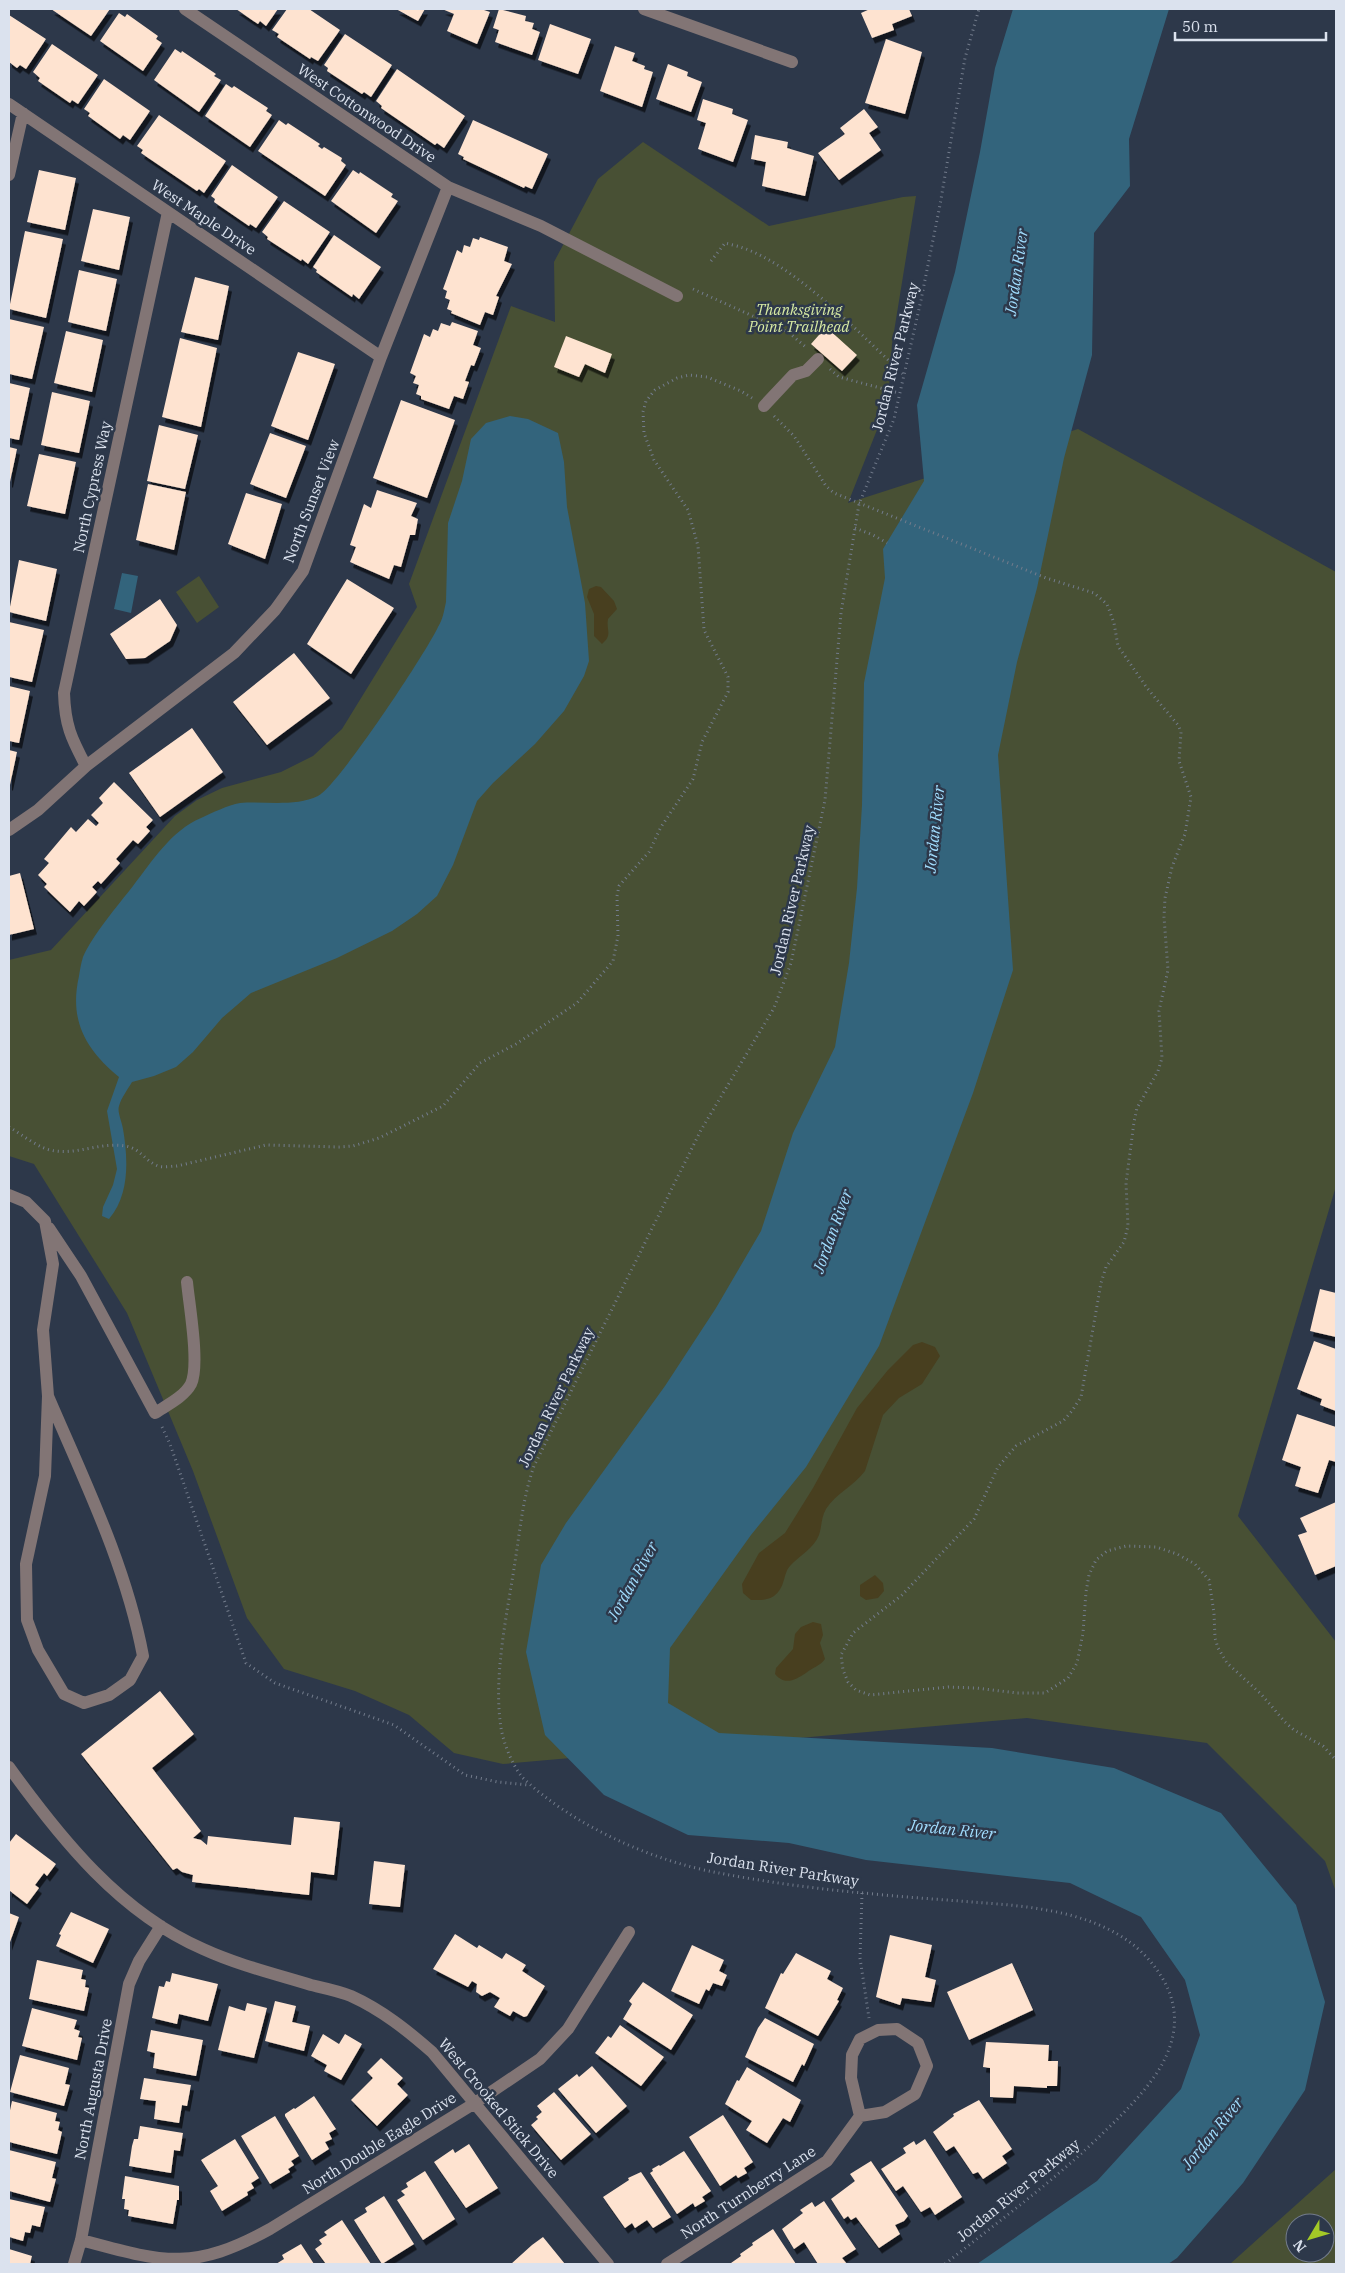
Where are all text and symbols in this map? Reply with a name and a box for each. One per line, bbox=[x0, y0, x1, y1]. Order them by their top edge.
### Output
scale bar bbox=[1175, 10, 1326, 42]
text: 50 m bbox=[1182, 17, 1218, 36]
street label: West Cottonwood Drive bbox=[294, 59, 440, 167]
street label: West Maple Drive bbox=[148, 175, 260, 259]
water label: Jordan River bbox=[1000, 226, 1032, 318]
street label: Jordan River Parkway bbox=[867, 280, 923, 434]
park label: Thanksgiving Point Trailhead bbox=[748, 300, 850, 336]
street label: North Cypress Way bbox=[69, 419, 115, 555]
street label: North Sunset View bbox=[279, 436, 343, 566]
water label: Jordan River bbox=[919, 783, 949, 875]
street label: Jordan River Parkway bbox=[765, 823, 819, 977]
water label: Jordan River bbox=[807, 1186, 857, 1276]
street label: Jordan River Parkway bbox=[514, 1324, 598, 1470]
water label: Jordan River bbox=[602, 1537, 662, 1625]
water label: Jordan River bbox=[906, 1814, 998, 1844]
street label: Jordan River Parkway bbox=[706, 1848, 860, 1890]
street label: North Augusta Drive bbox=[70, 2017, 116, 2161]
street label: West Crooked Stick Drive bbox=[435, 2034, 563, 2182]
street label: North Double Eagle Drive bbox=[298, 2088, 460, 2198]
water label: Jordan River bbox=[1176, 2092, 1248, 2174]
street label: Jordan River Parkway bbox=[952, 2134, 1084, 2246]
street label: North Turnberry Lane bbox=[677, 2141, 819, 2243]
north arrow bbox=[1285, 2213, 1335, 2263]
text: N bbox=[1289, 2236, 1310, 2256]

